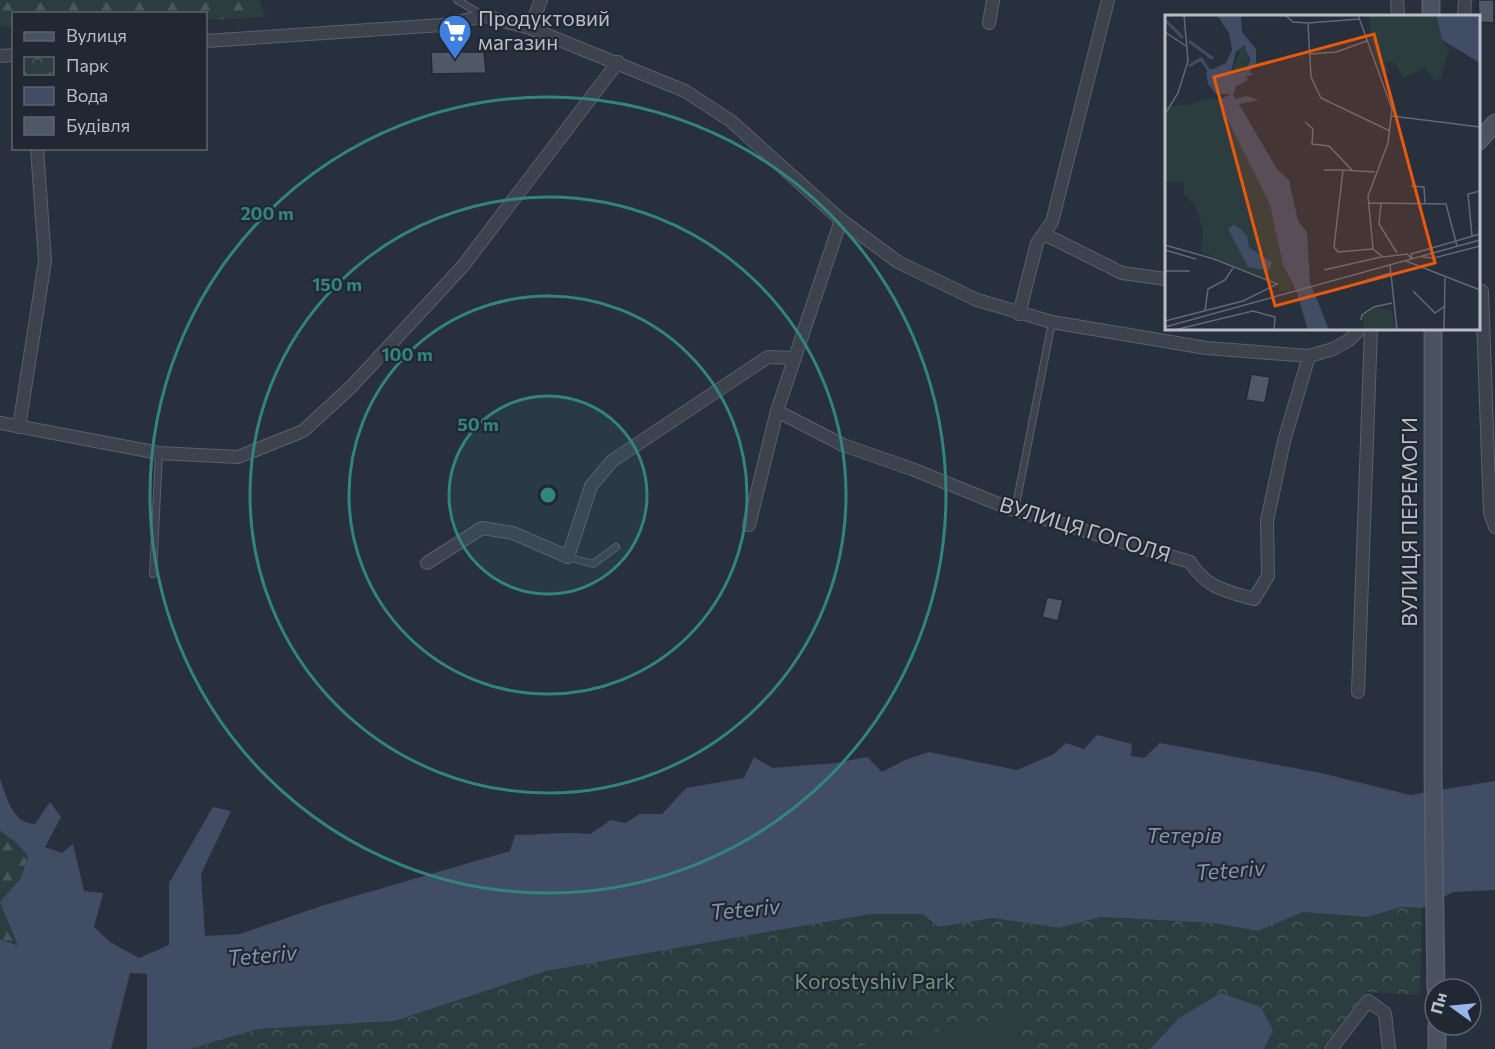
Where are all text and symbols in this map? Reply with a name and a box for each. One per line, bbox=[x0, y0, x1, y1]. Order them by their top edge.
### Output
place label: Продуктовий магазин bbox=[478, 5, 610, 54]
legend bbox=[12, 12, 207, 150]
supermarket icon: Продуктовий магазин bbox=[437, 13, 473, 60]
inset map bbox=[1165, 15, 1480, 330]
text: Вулиця bbox=[66, 24, 127, 46]
text: Парк bbox=[66, 54, 109, 76]
text: Вода bbox=[66, 84, 108, 106]
text: Будівля bbox=[66, 114, 130, 136]
text: 200 m bbox=[240, 202, 294, 224]
text: 150 m bbox=[312, 273, 362, 295]
text: 100 m bbox=[381, 343, 433, 365]
text: 50 m bbox=[457, 413, 499, 435]
street label: ВУЛИЦЯ ПЕРЕМОГИ bbox=[1396, 417, 1421, 627]
centre of rings bbox=[538, 485, 558, 505]
street label: ВУЛИЦЯ ГОГОЛЯ bbox=[997, 491, 1174, 566]
water label: Тетерів bbox=[1146, 821, 1222, 848]
water label: Teteriv bbox=[1194, 854, 1267, 885]
water label: Teteriv bbox=[709, 892, 782, 925]
water label: Teteriv bbox=[226, 938, 299, 971]
park label: Korostyshiv Park bbox=[795, 968, 955, 993]
north arrow bbox=[1423, 977, 1483, 1037]
text: Пн bbox=[1426, 990, 1450, 1016]

